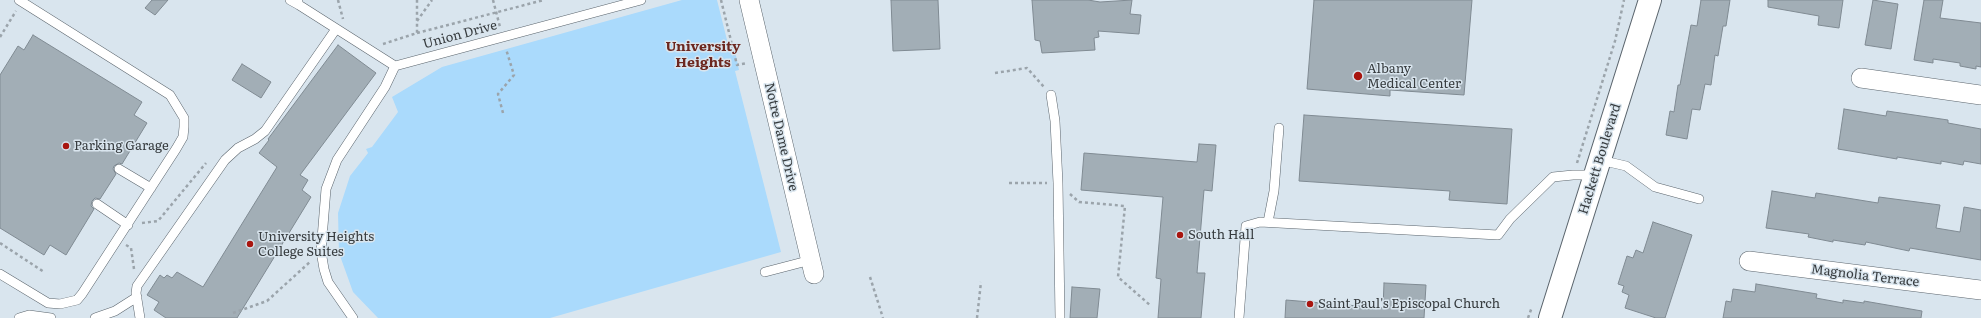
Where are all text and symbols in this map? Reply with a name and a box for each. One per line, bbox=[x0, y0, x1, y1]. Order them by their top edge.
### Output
street label: Union Drive bbox=[421, 18, 499, 52]
district label: University Heights bbox=[665, 39, 741, 72]
place label: Albany Medical Center bbox=[1367, 61, 1461, 92]
marker: Albany Medical Center bbox=[1352, 70, 1364, 82]
street label: Notre Dame Drive bbox=[761, 81, 801, 193]
street label: Hackett Boulevard bbox=[1576, 102, 1624, 216]
place label: Parking Garage bbox=[74, 138, 169, 154]
marker: Parking Garage bbox=[61, 141, 71, 151]
place label: South Hall bbox=[1188, 227, 1254, 243]
place label: University Heights College Suites bbox=[258, 229, 374, 260]
marker: South Hall bbox=[1175, 230, 1185, 240]
marker: University Heights College Suites bbox=[245, 239, 255, 249]
street label: Magnolia Terrace bbox=[1810, 262, 1920, 290]
place label: Saint Paul's Episcopal Church bbox=[1318, 296, 1500, 312]
marker: Saint Paul's Episcopal Church bbox=[1305, 299, 1315, 309]

